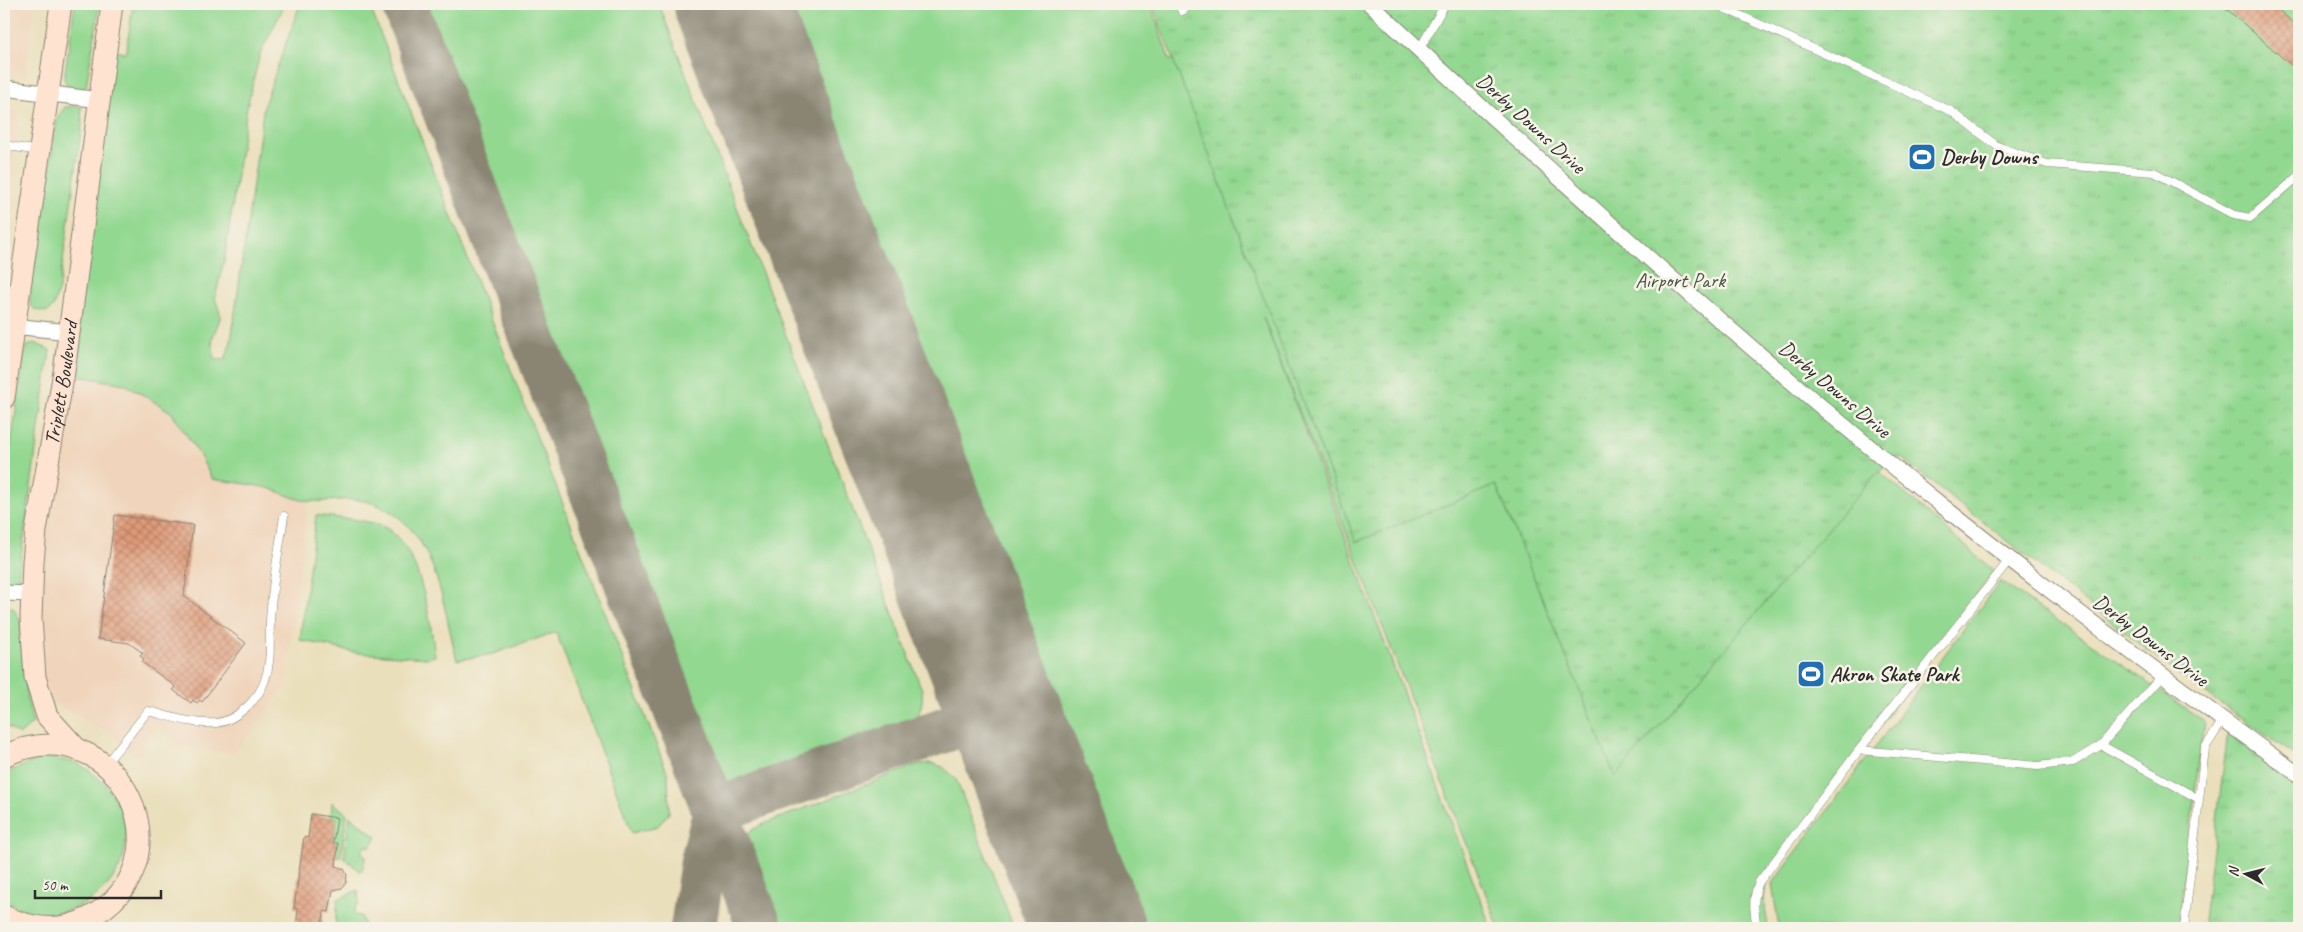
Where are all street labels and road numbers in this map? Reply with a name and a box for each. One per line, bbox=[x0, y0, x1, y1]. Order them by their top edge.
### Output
street label: Derby Downs Drive bbox=[1471, 67, 1592, 180]
street label: Triplett Boulevard bbox=[38, 317, 84, 447]
street label: Derby Downs Drive bbox=[1774, 335, 1897, 444]
street label: Derby Downs Drive bbox=[2088, 588, 2215, 693]

